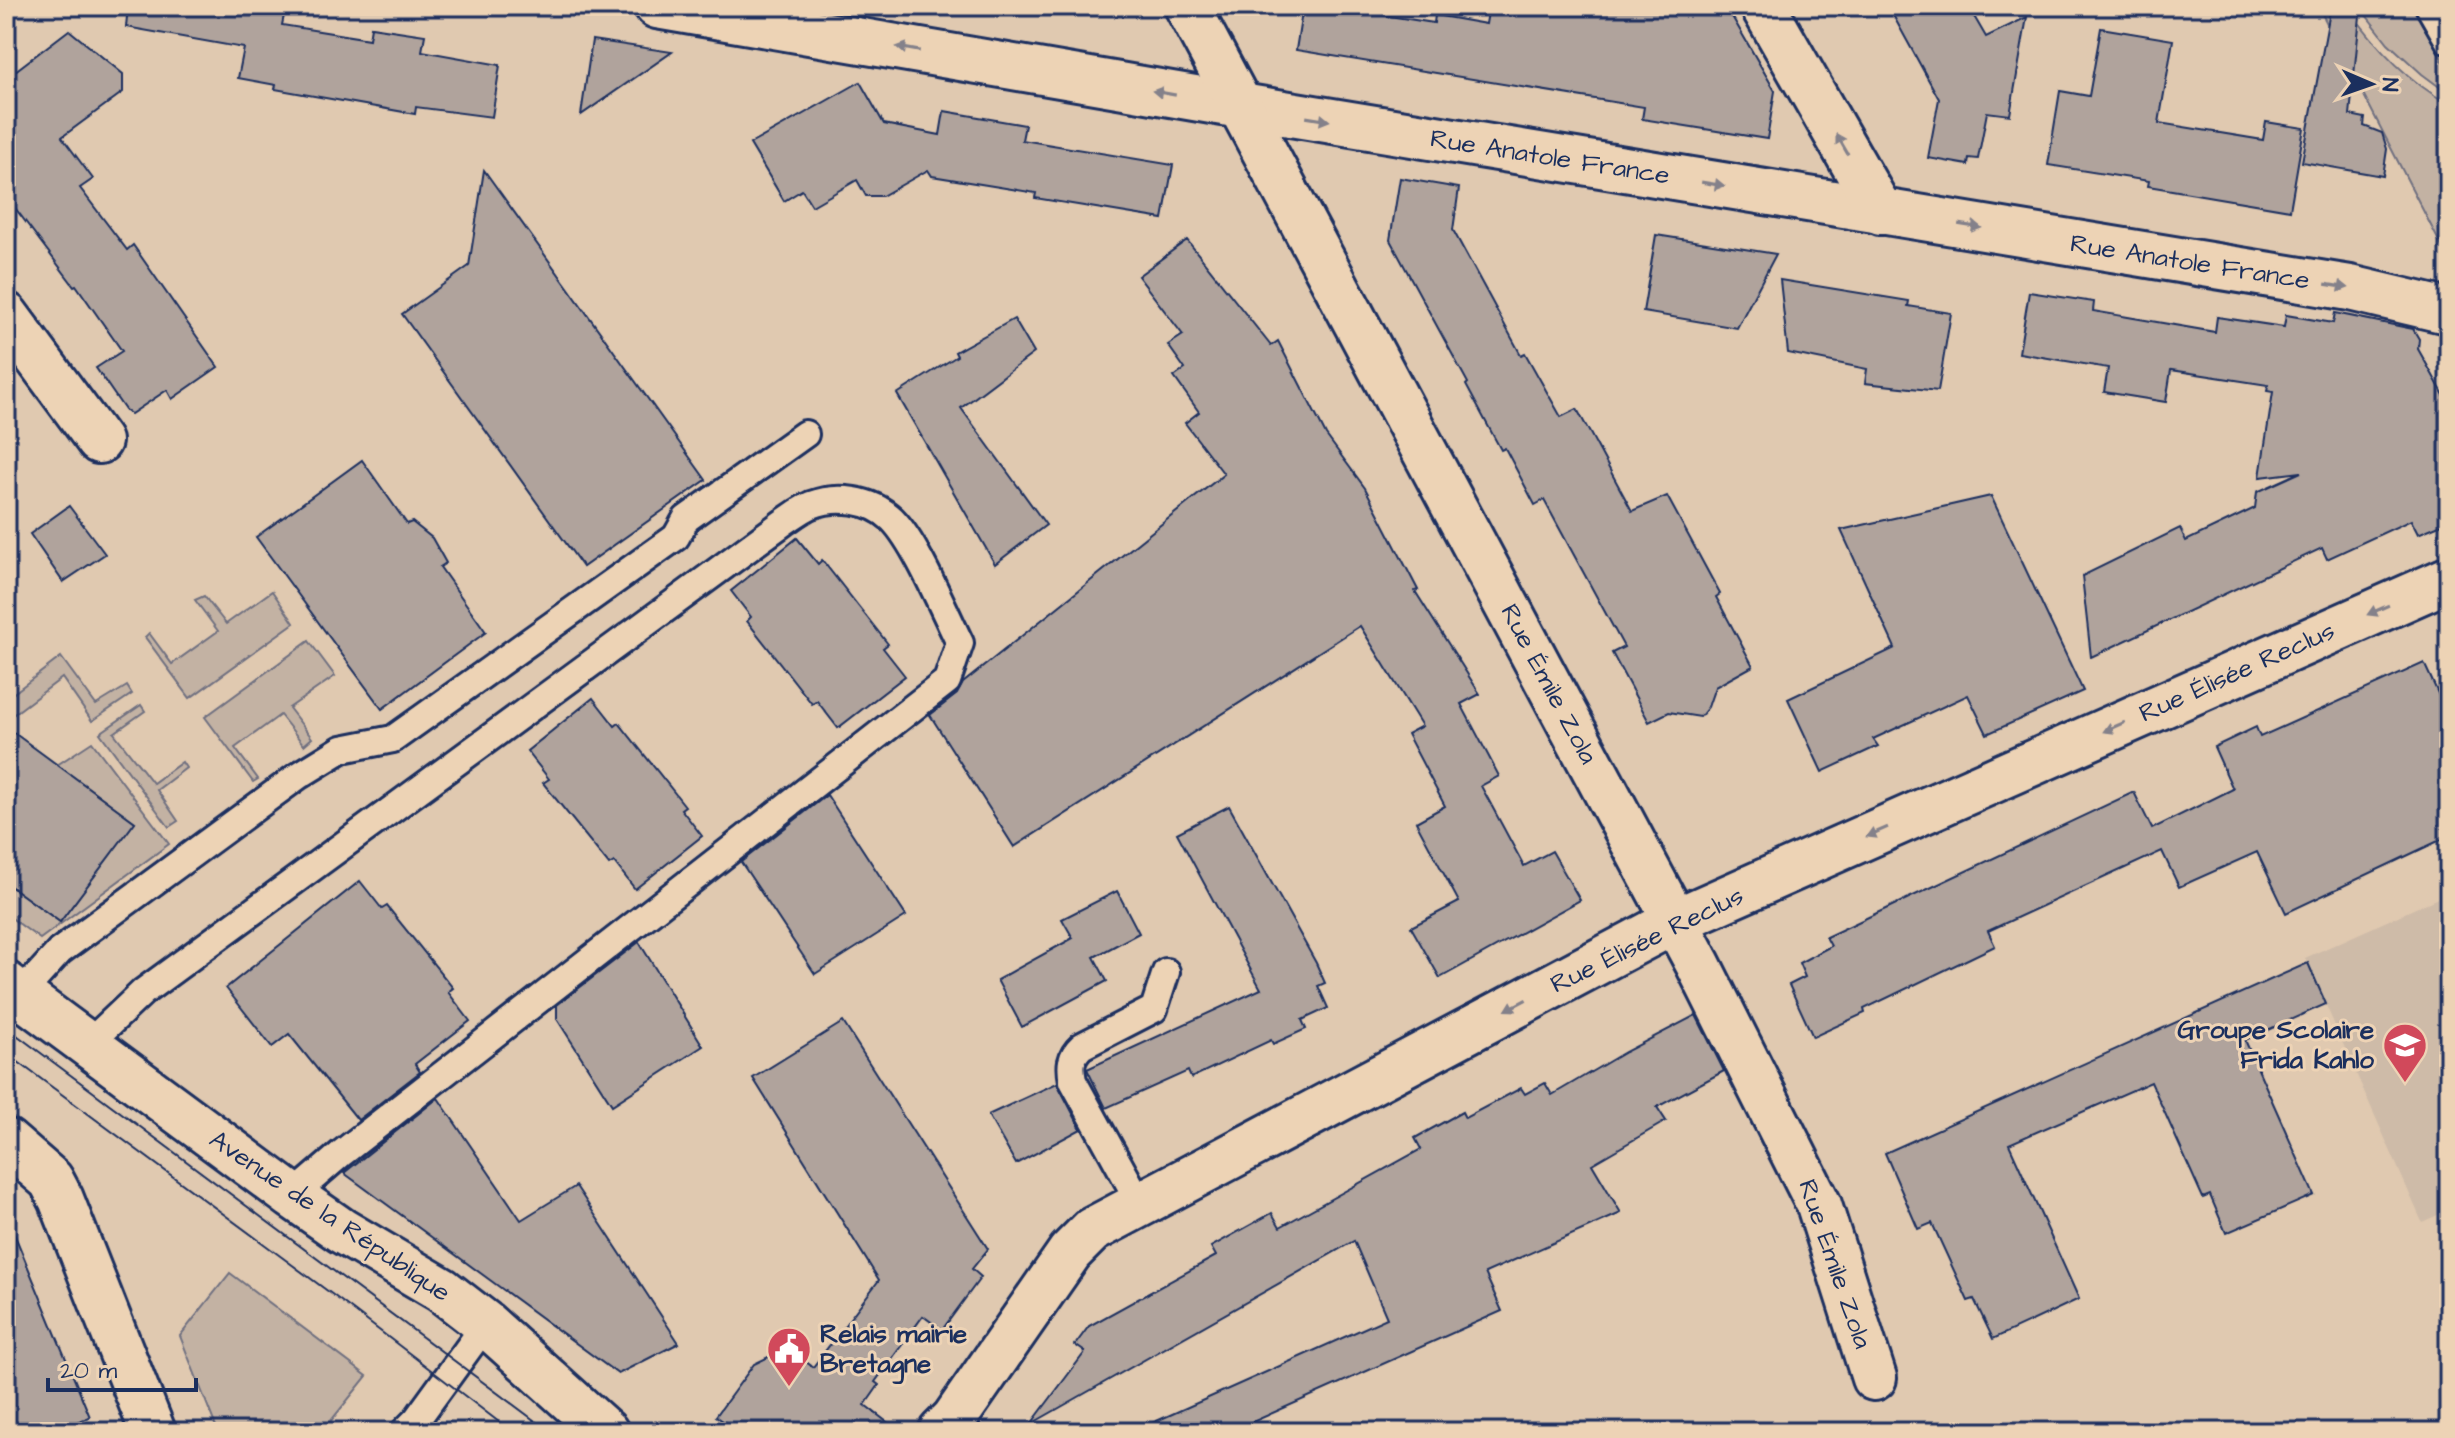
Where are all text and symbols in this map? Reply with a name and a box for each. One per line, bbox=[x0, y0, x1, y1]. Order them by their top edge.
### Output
one-way arrow bbox=[895, 42, 920, 55]
north arrow bbox=[2331, 44, 2411, 124]
text: N bbox=[2374, 77, 2405, 92]
one-way arrow bbox=[1152, 86, 1177, 98]
one-way arrow bbox=[1306, 113, 1331, 125]
street label: Rue Anatole France bbox=[1428, 120, 1672, 194]
one-way arrow bbox=[1835, 133, 1849, 155]
one-way arrow bbox=[1701, 178, 1726, 191]
one-way arrow bbox=[1957, 220, 1982, 233]
street label: Rue Anatole France bbox=[2068, 225, 2312, 299]
one-way arrow bbox=[2324, 280, 2349, 293]
street label: Rue Émile Zola bbox=[1492, 598, 1606, 770]
one-way arrow bbox=[2366, 603, 2389, 617]
street label: Rue Élisée Reclus bbox=[2133, 613, 2341, 731]
one-way arrow bbox=[2103, 720, 2126, 733]
one-way arrow bbox=[1865, 825, 1888, 839]
street label: Rue Élisée Reclus bbox=[1544, 878, 1750, 1002]
one-way arrow bbox=[1505, 999, 1528, 1012]
place label: Groupe Scolaire Frida Kahlo bbox=[2177, 1012, 2374, 1078]
school or university icon: Groupe Scolaire Frida Kahlo bbox=[2381, 1021, 2429, 1084]
street label: Avenue de la République bbox=[202, 1122, 458, 1310]
street label: Rue Émile Zola bbox=[1789, 1175, 1881, 1353]
place label: Relais mairie Bretagne bbox=[820, 1316, 967, 1385]
public building icon: Relais mairie Bretagne bbox=[765, 1325, 813, 1388]
scale bar bbox=[48, 1342, 196, 1392]
text: 20 m bbox=[60, 1354, 117, 1388]

